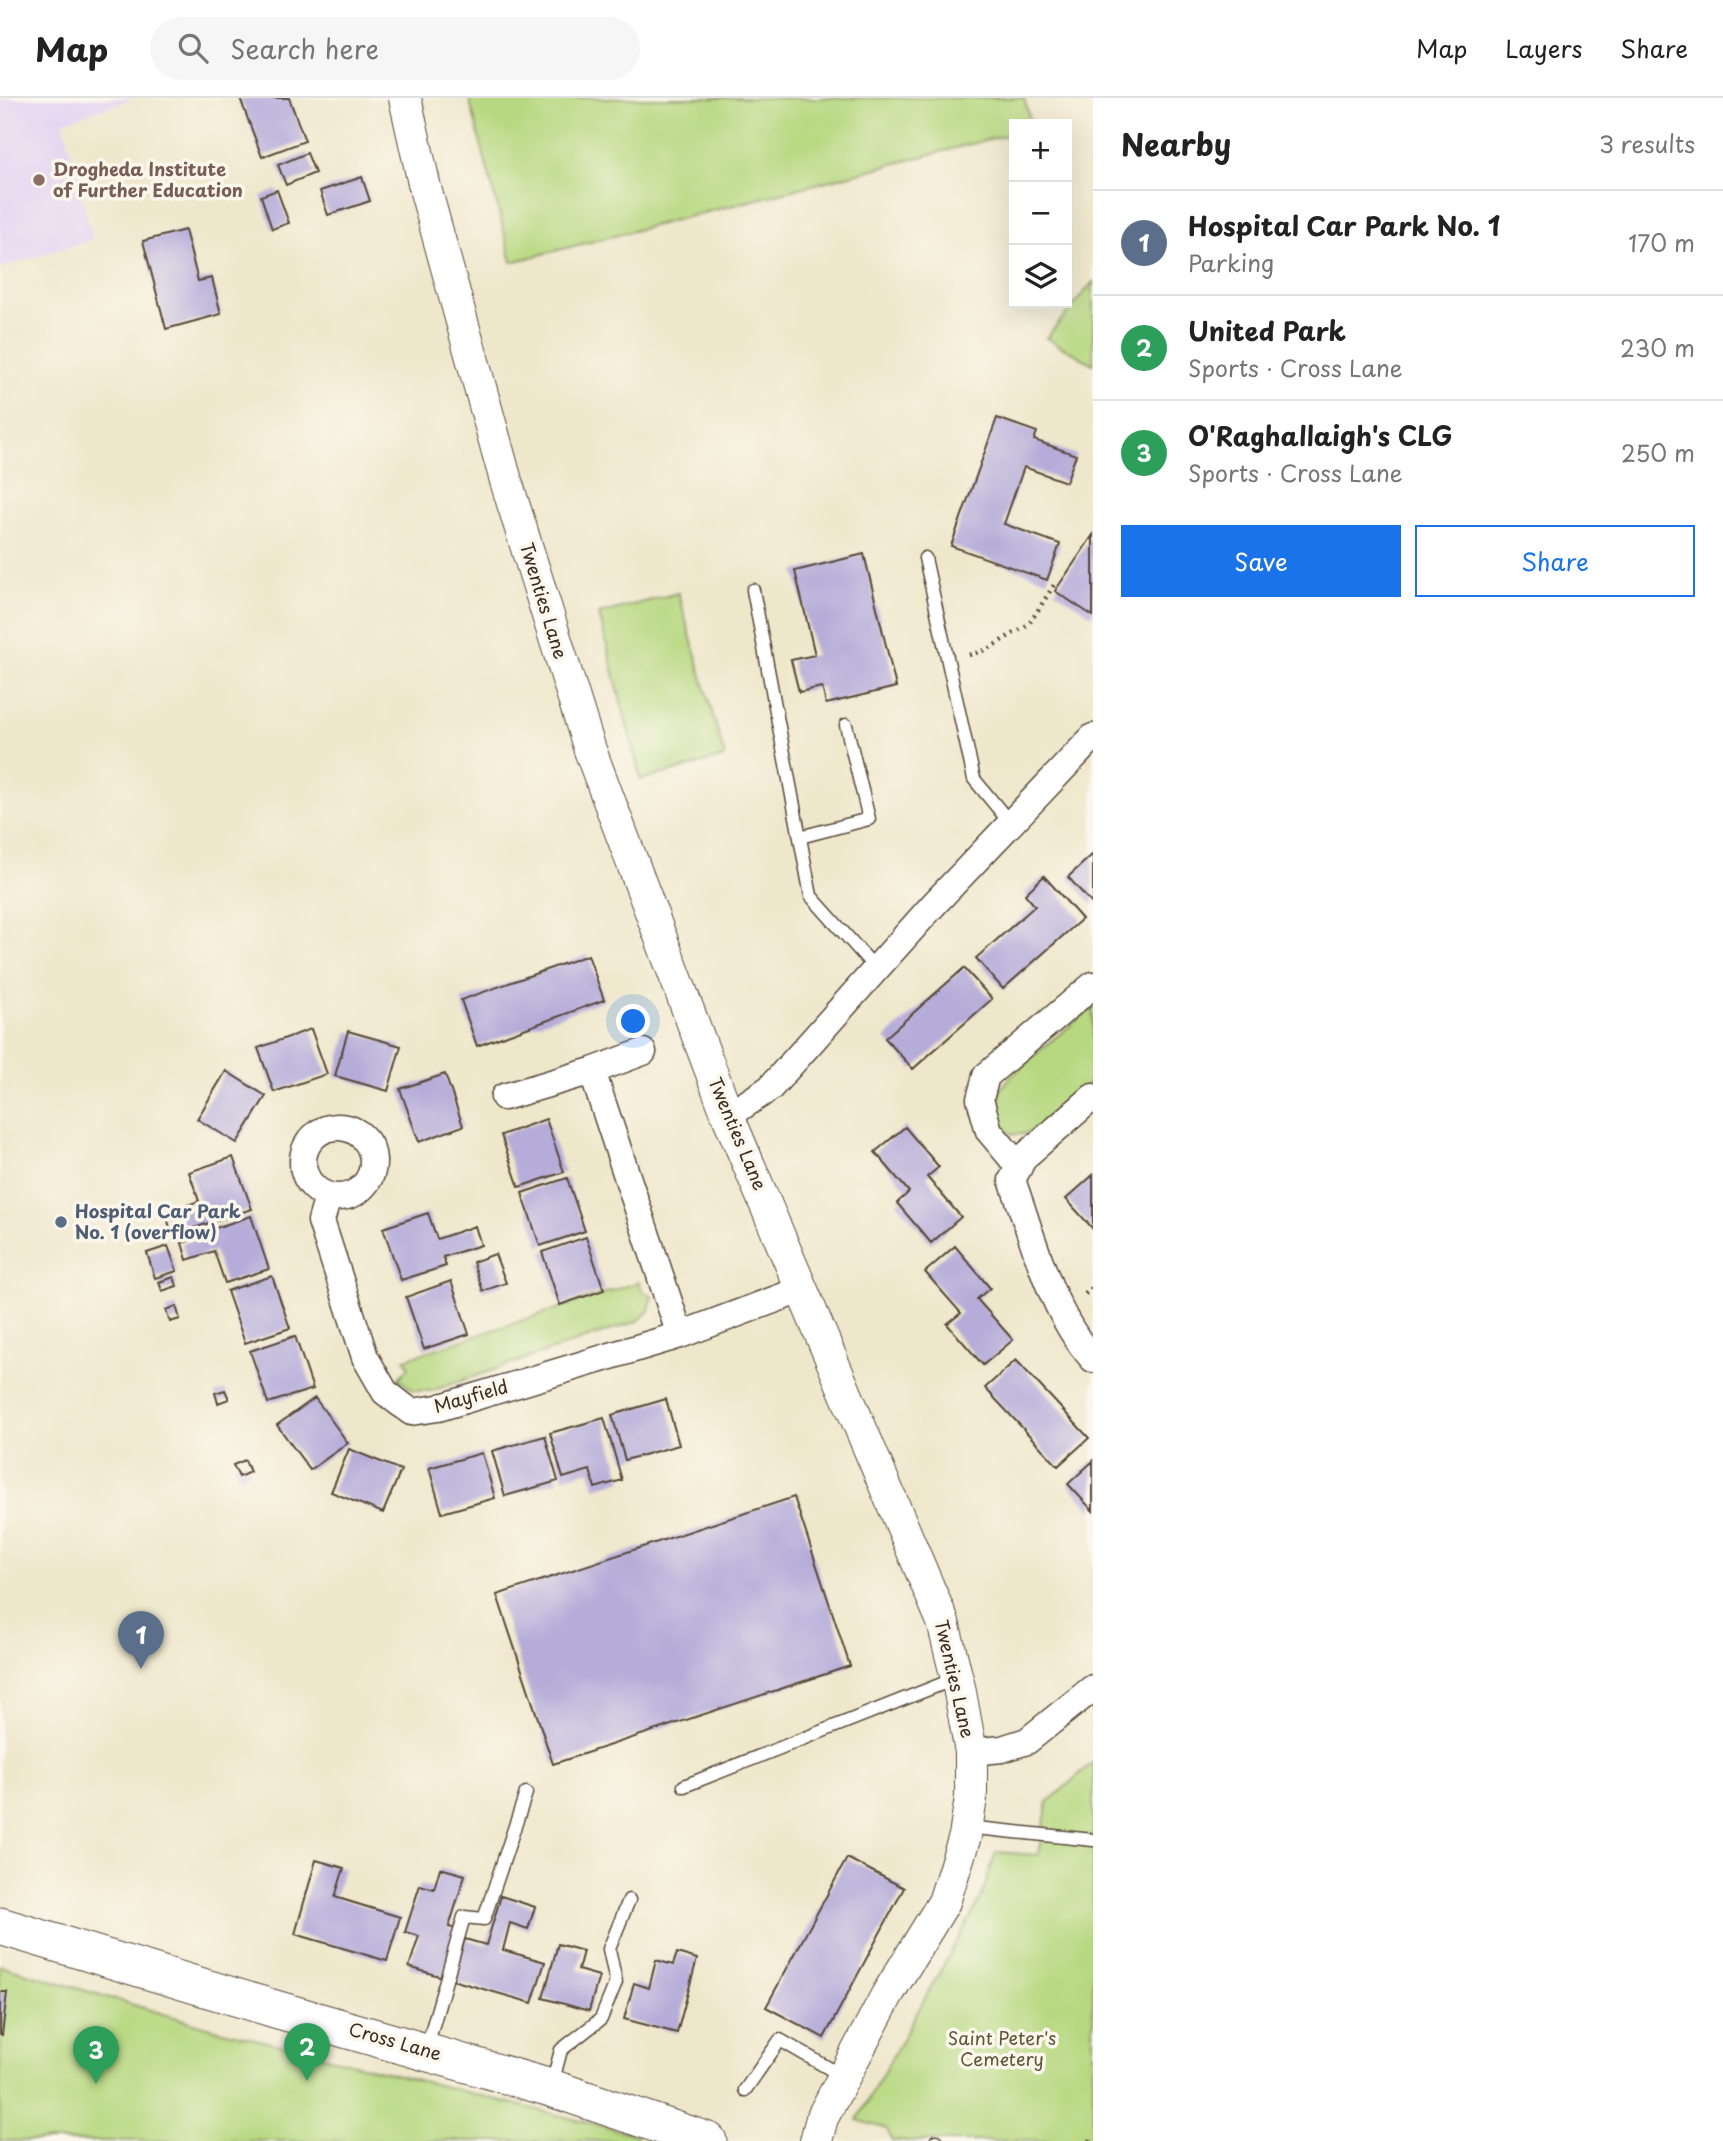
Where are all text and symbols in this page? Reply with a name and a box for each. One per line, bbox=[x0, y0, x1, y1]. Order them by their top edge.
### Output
search box bbox=[150, 17, 640, 80]
text: Map bbox=[35, 23, 108, 73]
icon: search bbox=[174, 29, 212, 67]
text: Search here bbox=[230, 29, 379, 68]
text: Map bbox=[1416, 30, 1467, 66]
text: Layers bbox=[1505, 30, 1582, 66]
text: Share bbox=[1620, 30, 1688, 66]
map controls bbox=[1009, 119, 1072, 308]
button: + bbox=[1009, 119, 1072, 182]
text: Nearby bbox=[1121, 121, 1231, 166]
text: 3 results bbox=[1599, 126, 1695, 161]
place label: Drogheda Institute of Further Education bbox=[53, 155, 243, 203]
marker: Drogheda Institute of Further Education bbox=[31, 172, 47, 188]
button: − bbox=[1009, 182, 1072, 245]
text: Hospital Car Park No. 1 bbox=[1188, 206, 1500, 245]
text: 1 bbox=[1139, 225, 1150, 260]
text: 170 m bbox=[1628, 225, 1695, 260]
button: layers bbox=[1009, 245, 1072, 308]
text: Parking bbox=[1188, 245, 1274, 280]
text: United Park bbox=[1188, 311, 1346, 350]
text: 2 bbox=[1136, 330, 1152, 365]
text: 230 m bbox=[1620, 330, 1695, 365]
text: Sports · Cross Lane bbox=[1188, 350, 1403, 385]
text: O'Raghallaigh's CLG bbox=[1188, 416, 1453, 455]
text: 3 bbox=[1136, 435, 1152, 470]
text: 250 m bbox=[1621, 435, 1695, 470]
text: Sports · Cross Lane bbox=[1188, 455, 1403, 490]
button: Save bbox=[1121, 525, 1401, 597]
button: Share bbox=[1415, 525, 1695, 597]
street label: Twenties Lane bbox=[514, 539, 575, 662]
your location bbox=[616, 1004, 650, 1038]
street label: Twenties Lane bbox=[702, 1073, 774, 1194]
place label: Hospital Car Park No. 1 (overflow) bbox=[75, 1197, 241, 1245]
marker: Hospital Car Park No. 1 (overflow) bbox=[53, 1214, 69, 1230]
street label: Mayfield bbox=[430, 1372, 511, 1419]
pin: 1 bbox=[118, 1611, 164, 1669]
street label: Twenties Lane bbox=[929, 1617, 982, 1740]
street label: Cross Lane bbox=[346, 2014, 445, 2067]
pin: 2 bbox=[284, 2023, 330, 2081]
park label: Saint Peter's Cemetery bbox=[948, 2024, 1056, 2072]
pin: 3 bbox=[73, 2026, 119, 2084]

